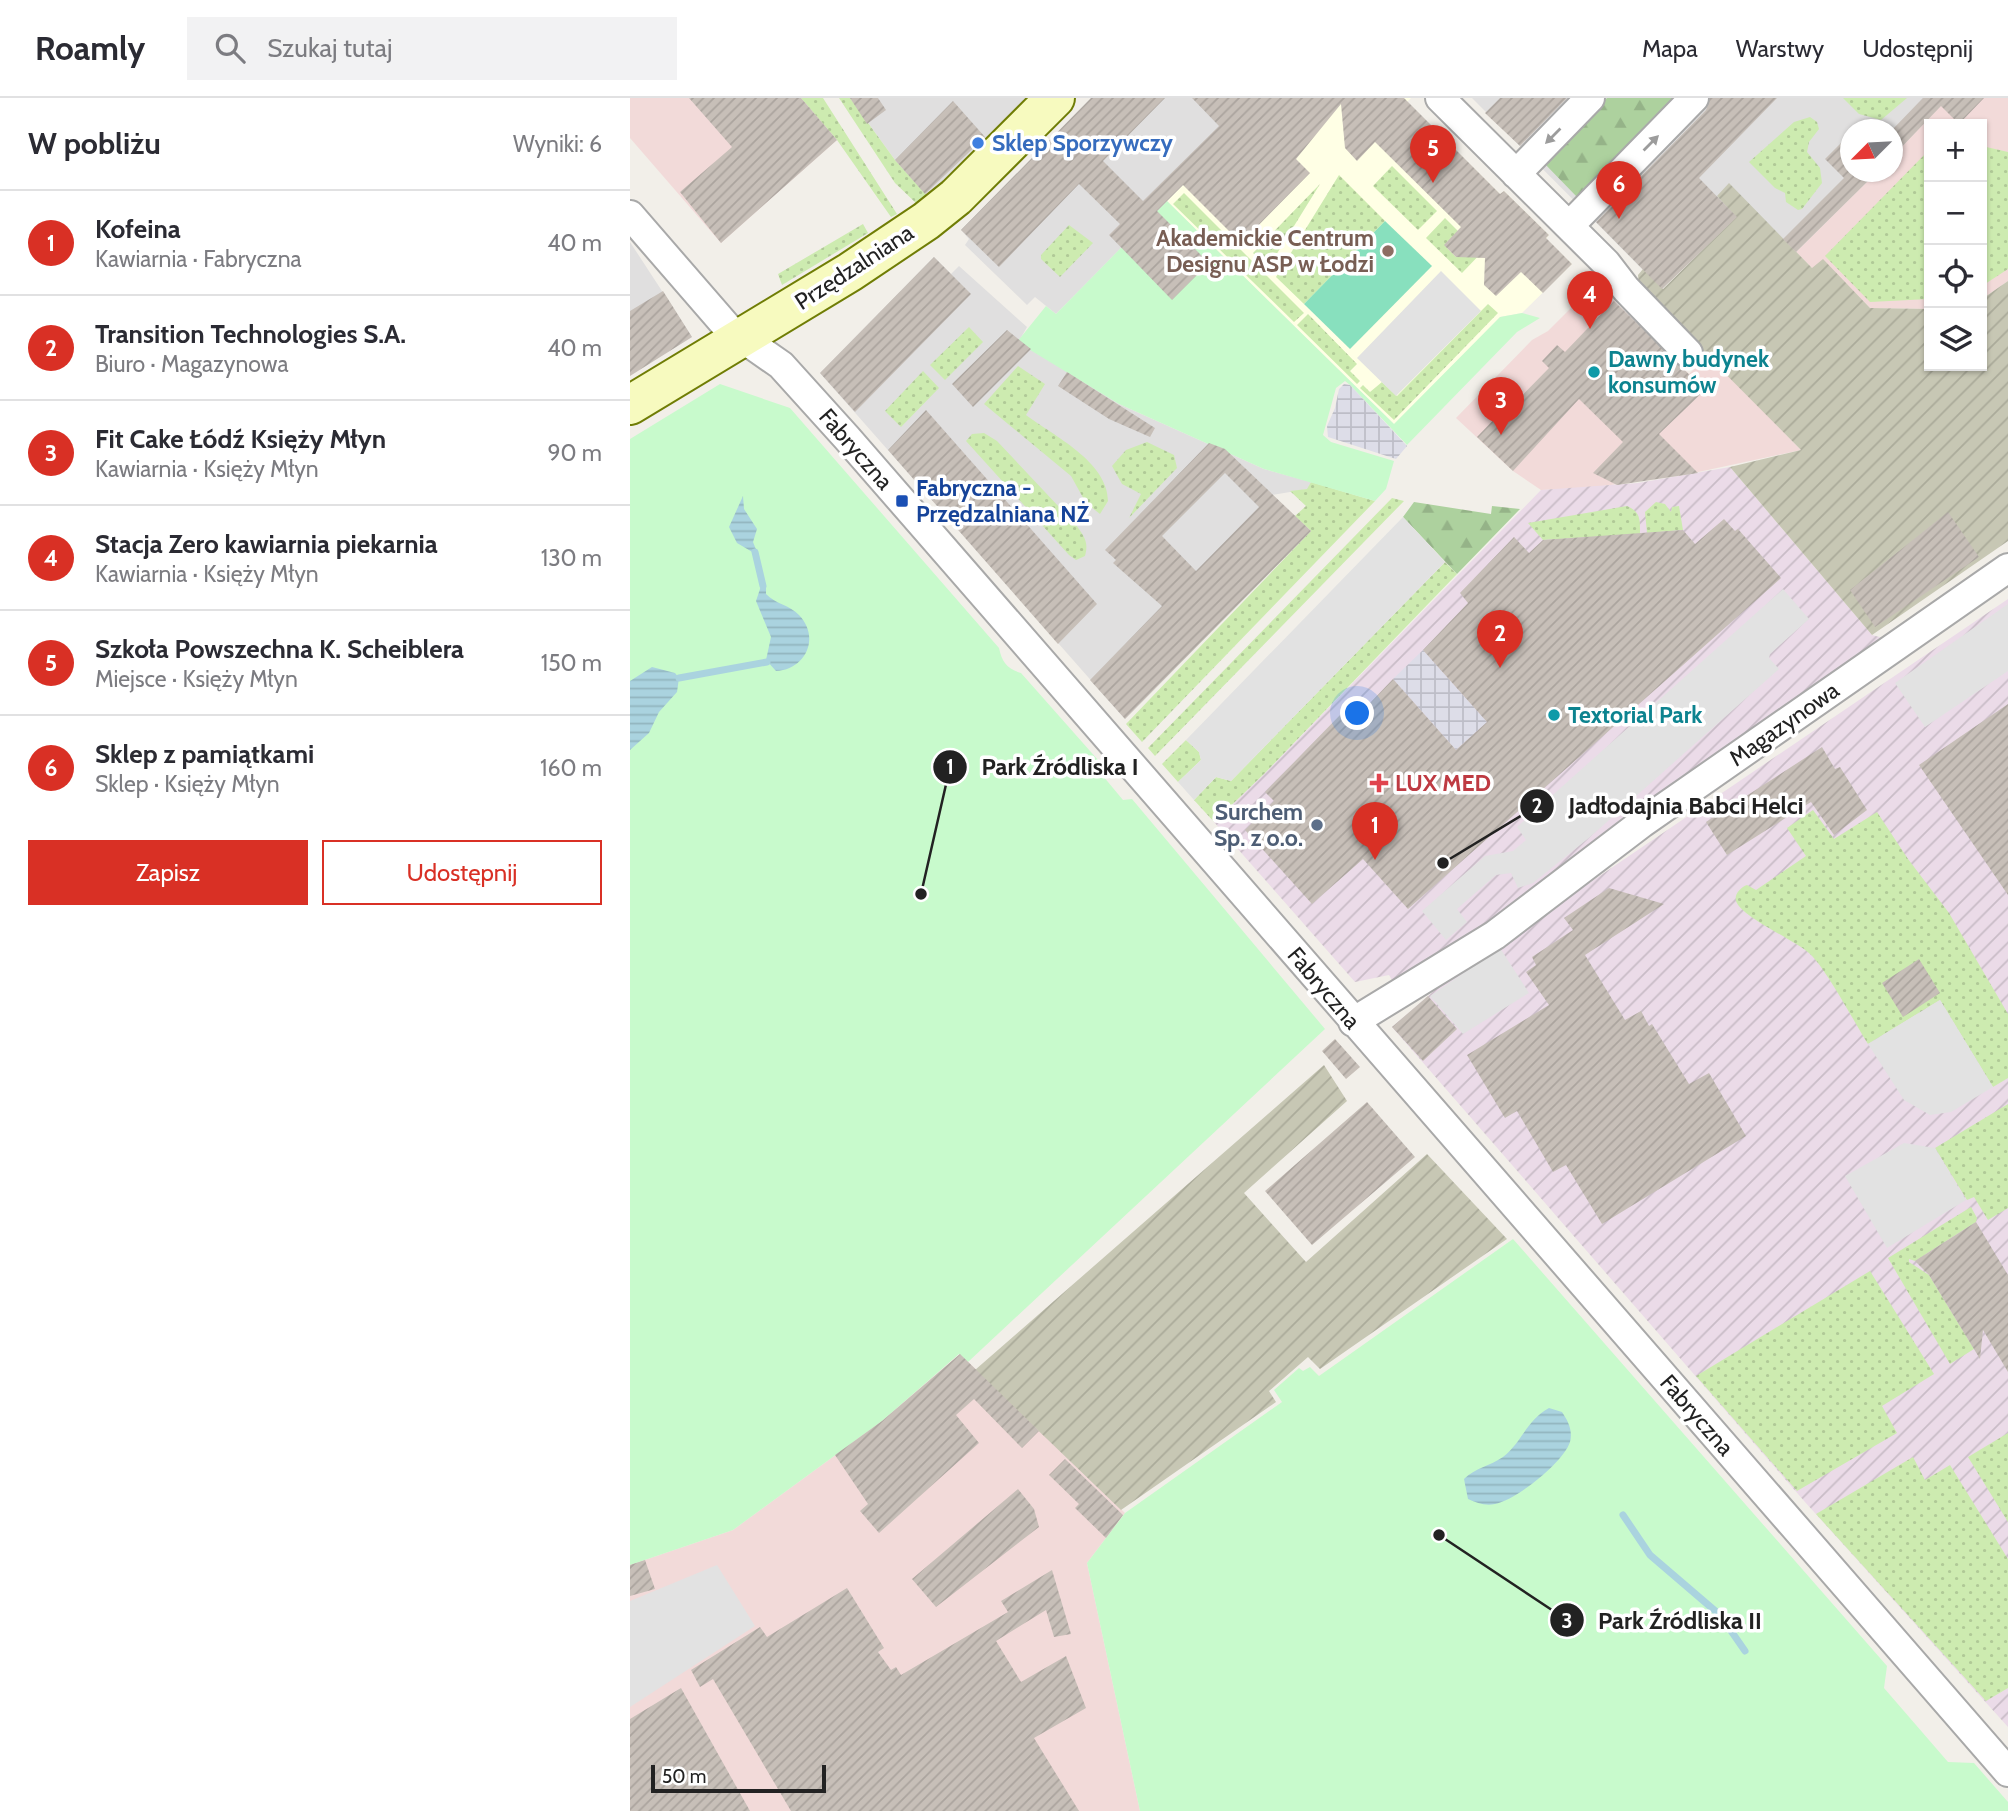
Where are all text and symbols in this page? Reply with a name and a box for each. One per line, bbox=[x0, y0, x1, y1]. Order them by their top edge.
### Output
search box bbox=[187, 17, 677, 80]
text: Roamly bbox=[35, 28, 145, 68]
icon: search bbox=[211, 29, 249, 67]
text: Szukaj tutaj bbox=[267, 32, 392, 64]
text: Mapa bbox=[1642, 34, 1698, 63]
text: Warstwy bbox=[1736, 34, 1824, 63]
text: Udostępnij bbox=[1862, 34, 1973, 63]
north arrow bbox=[1840, 119, 1903, 182]
map controls bbox=[1924, 119, 1987, 371]
button: + bbox=[1924, 119, 1987, 182]
text: W pobliżu bbox=[28, 125, 161, 162]
pin: 5 bbox=[1410, 125, 1456, 183]
one-way arrow bbox=[1544, 127, 1561, 144]
place label: Sklep Sporzywczy bbox=[992, 129, 1174, 157]
text: Wyniki: 6 bbox=[513, 130, 602, 158]
marker: Sklep Sporzywczy bbox=[970, 135, 986, 151]
one-way arrow bbox=[1642, 135, 1659, 151]
pin: 6 bbox=[1596, 161, 1642, 219]
button: − bbox=[1924, 182, 1987, 245]
text: Kofeina bbox=[95, 213, 181, 245]
street label: Przędzalniana bbox=[790, 218, 918, 316]
place label: Akademickie Centrum Designu ASP w Łodzi bbox=[1156, 224, 1374, 278]
text: 1 bbox=[47, 229, 55, 257]
text: 40 m bbox=[547, 229, 602, 257]
marker: Akademickie Centrum Designu ASP w Łodzi bbox=[1380, 243, 1396, 259]
text: Kawiarnia · Fabryczna bbox=[95, 245, 302, 273]
button: locate bbox=[1924, 245, 1987, 308]
pin: 4 bbox=[1567, 271, 1613, 329]
button: layers bbox=[1924, 308, 1987, 371]
text: Transition Technologies S.A. bbox=[95, 318, 406, 350]
text: 2 bbox=[45, 334, 57, 362]
text: 40 m bbox=[547, 334, 602, 362]
place label: Dawny budynek konsumów bbox=[1608, 345, 1770, 399]
text: Biuro · Magazynowa bbox=[95, 350, 289, 378]
marker: Dawny budynek konsumów bbox=[1586, 364, 1602, 380]
pin: 3 bbox=[1478, 377, 1524, 435]
street label: Fabryczna bbox=[813, 403, 899, 495]
text: Fit Cake Łódź Księży Młyn bbox=[95, 423, 386, 455]
text: 3 bbox=[45, 439, 57, 467]
text: 90 m bbox=[548, 439, 602, 467]
text: Kawiarnia · Księży Młyn bbox=[95, 455, 319, 483]
place label: Fabryczna - Przędzalniana NŻ bbox=[916, 474, 1090, 528]
marker: Fabryczna - Przędzalniana NŻ bbox=[894, 493, 910, 509]
text: Stacja Zero kawiarnia piekarnia bbox=[95, 528, 438, 560]
text: 4 bbox=[44, 544, 58, 572]
text: 130 m bbox=[541, 544, 602, 572]
text: Kawiarnia · Księży Młyn bbox=[95, 560, 319, 588]
pin: 2 bbox=[1477, 610, 1523, 668]
text: Szkoła Powszechna K. Scheiblera bbox=[95, 633, 464, 665]
text: 5 bbox=[45, 649, 57, 677]
text: 150 m bbox=[541, 649, 602, 677]
text: Miejsce · Księży Młyn bbox=[95, 665, 298, 693]
street label: Magazynowa bbox=[1724, 676, 1844, 772]
your location bbox=[1340, 696, 1374, 730]
place label: Textorial Park bbox=[1568, 701, 1703, 729]
marker: Textorial Park bbox=[1546, 707, 1562, 723]
text: Sklep z pamiątkami bbox=[95, 738, 314, 770]
callout: Park Źródliska I bbox=[933, 744, 1153, 789]
text: Park Źródliska I bbox=[981, 752, 1139, 781]
text: 6 bbox=[45, 754, 57, 782]
text: 160 m bbox=[540, 754, 602, 782]
text: 1 bbox=[946, 754, 954, 779]
place label: LUX MED bbox=[1395, 769, 1491, 797]
text: Sklep · Księży Młyn bbox=[95, 770, 280, 798]
marker: LUX MED bbox=[1369, 773, 1389, 793]
callout: Jadłodajnia Babci Helci bbox=[1520, 783, 1818, 828]
text: Jadłodajnia Babci Helci bbox=[1568, 791, 1804, 820]
text: 2 bbox=[1531, 793, 1543, 818]
place label: Surchem Sp. z o.o. bbox=[1214, 798, 1303, 852]
pin: 1 bbox=[1352, 802, 1398, 860]
marker: Surchem Sp. z o.o. bbox=[1309, 817, 1325, 833]
button: Zapisz bbox=[28, 840, 308, 905]
button: Udostępnij bbox=[322, 840, 602, 905]
street label: Fabryczna bbox=[1282, 941, 1366, 1035]
street label: Fabryczna bbox=[1654, 1369, 1740, 1461]
callout: Park Źródliska II bbox=[1549, 1598, 1776, 1643]
text: Park Źródliska II bbox=[1598, 1606, 1762, 1635]
text: 3 bbox=[1561, 1608, 1573, 1633]
scale bar bbox=[651, 1762, 826, 1794]
text: 50 m bbox=[662, 1765, 706, 1788]

